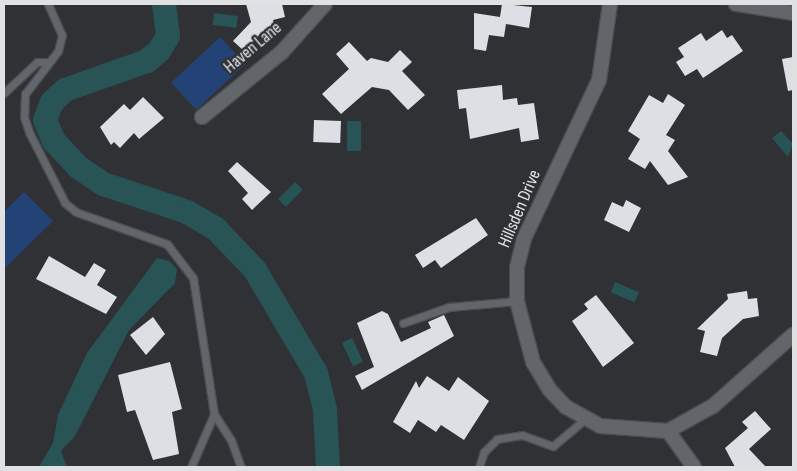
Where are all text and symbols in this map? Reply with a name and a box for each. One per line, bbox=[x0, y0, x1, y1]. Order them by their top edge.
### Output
street label: Haven Lane bbox=[220, 18, 286, 78]
street label: Hillsden Drive bbox=[494, 167, 546, 251]

